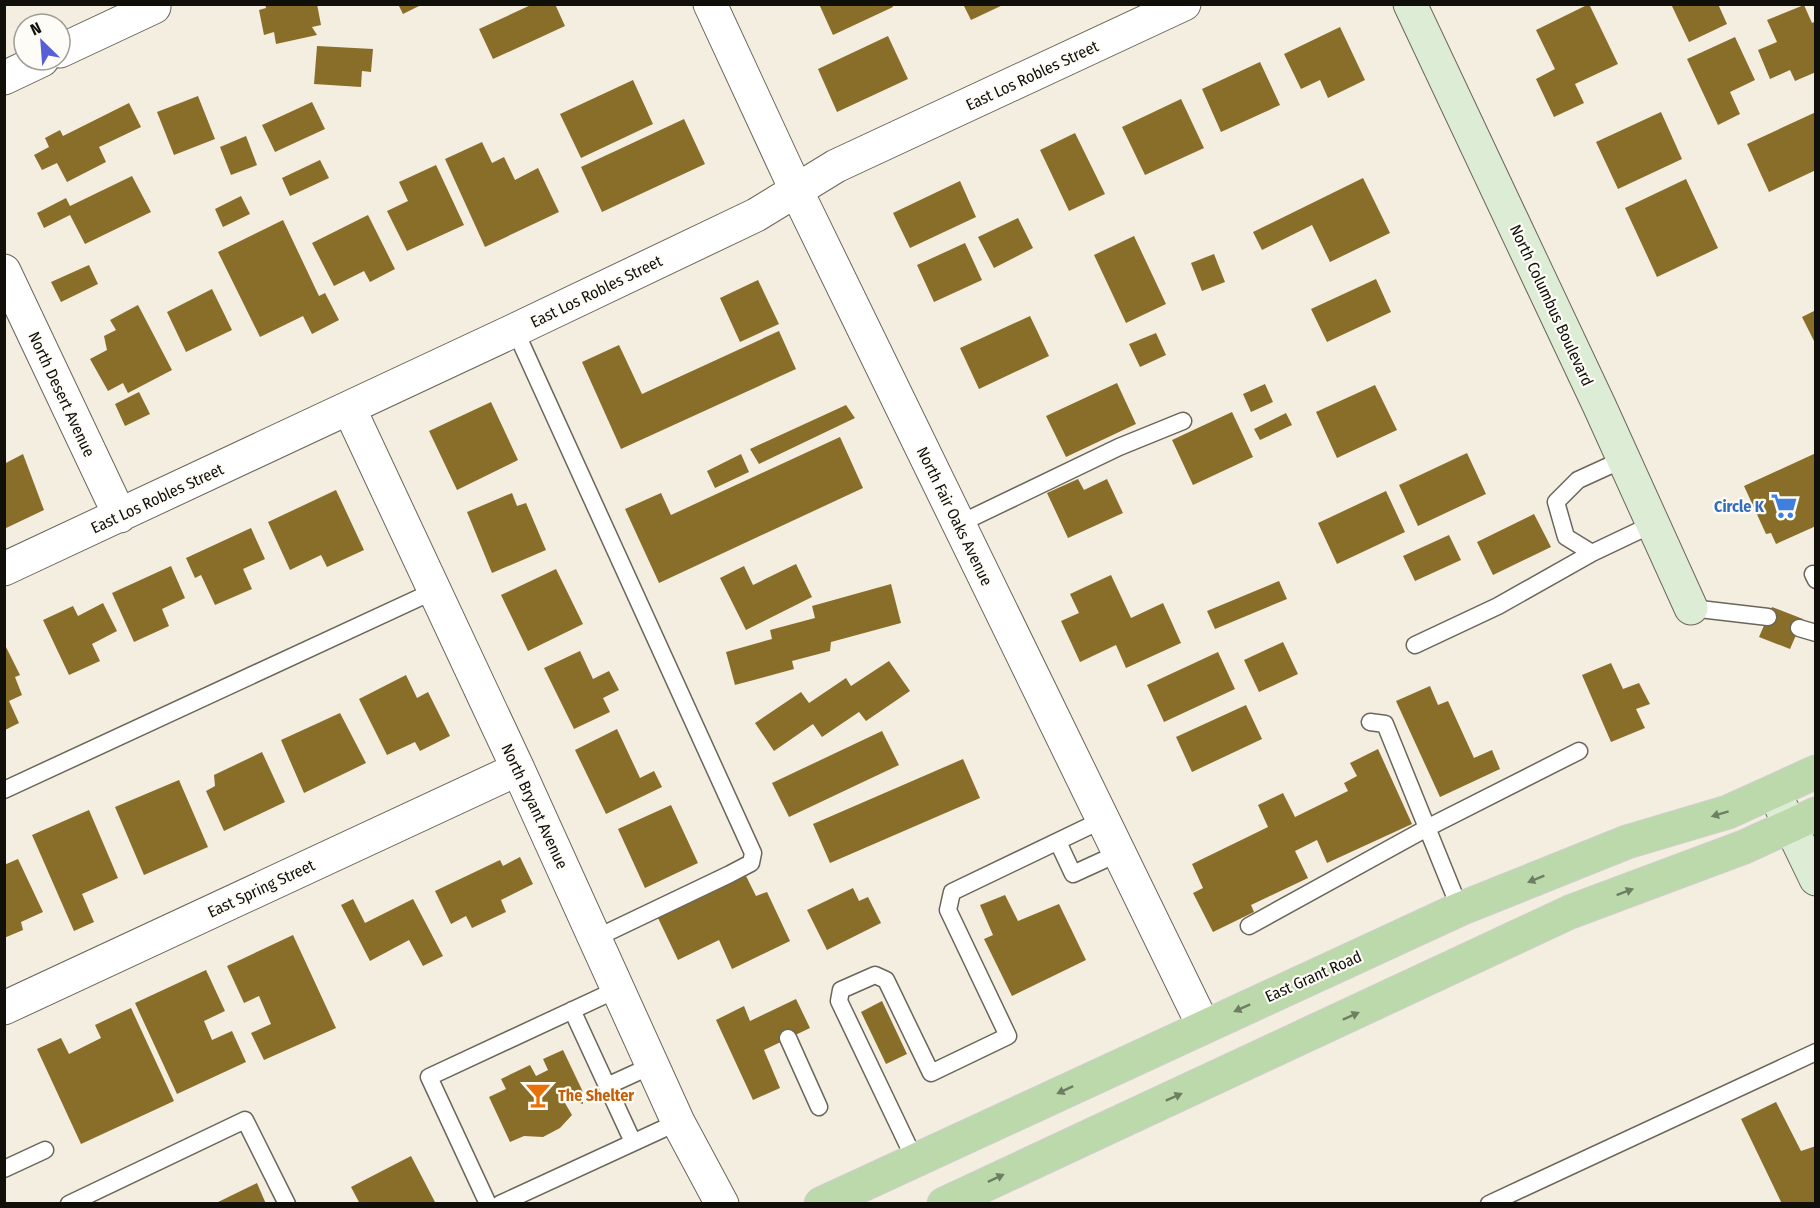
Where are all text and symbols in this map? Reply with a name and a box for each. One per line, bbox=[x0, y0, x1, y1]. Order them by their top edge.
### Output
north arrow bbox=[12, 12, 72, 72]
text: N bbox=[28, 18, 44, 39]
street label: East Los Robles Street bbox=[963, 36, 1102, 114]
street label: North Columbus Boulevard bbox=[1506, 222, 1597, 389]
street label: East Los Robles Street bbox=[527, 251, 666, 332]
street label: North Desert Avenue bbox=[24, 329, 99, 460]
street label: North Fair Oaks Avenue bbox=[913, 444, 996, 589]
street label: East Los Robles Street bbox=[88, 459, 227, 537]
supermarket icon: Circle K bbox=[1769, 491, 1799, 521]
place label: Circle K bbox=[1714, 497, 1765, 516]
street label: North Bryant Avenue bbox=[497, 741, 572, 872]
one-way arrow bbox=[1711, 810, 1729, 819]
street label: East Spring Street bbox=[205, 855, 318, 922]
one-way arrow bbox=[1527, 875, 1545, 884]
one-way arrow bbox=[1616, 886, 1634, 896]
street label: East Grant Road bbox=[1262, 947, 1364, 1006]
one-way arrow bbox=[1234, 1003, 1251, 1012]
one-way arrow bbox=[1342, 1010, 1360, 1020]
bar icon: The Shelter bbox=[523, 1080, 553, 1110]
one-way arrow bbox=[1057, 1085, 1074, 1094]
place label: The Shelter bbox=[558, 1086, 634, 1105]
one-way arrow bbox=[1165, 1092, 1182, 1101]
one-way arrow bbox=[988, 1174, 1005, 1183]

